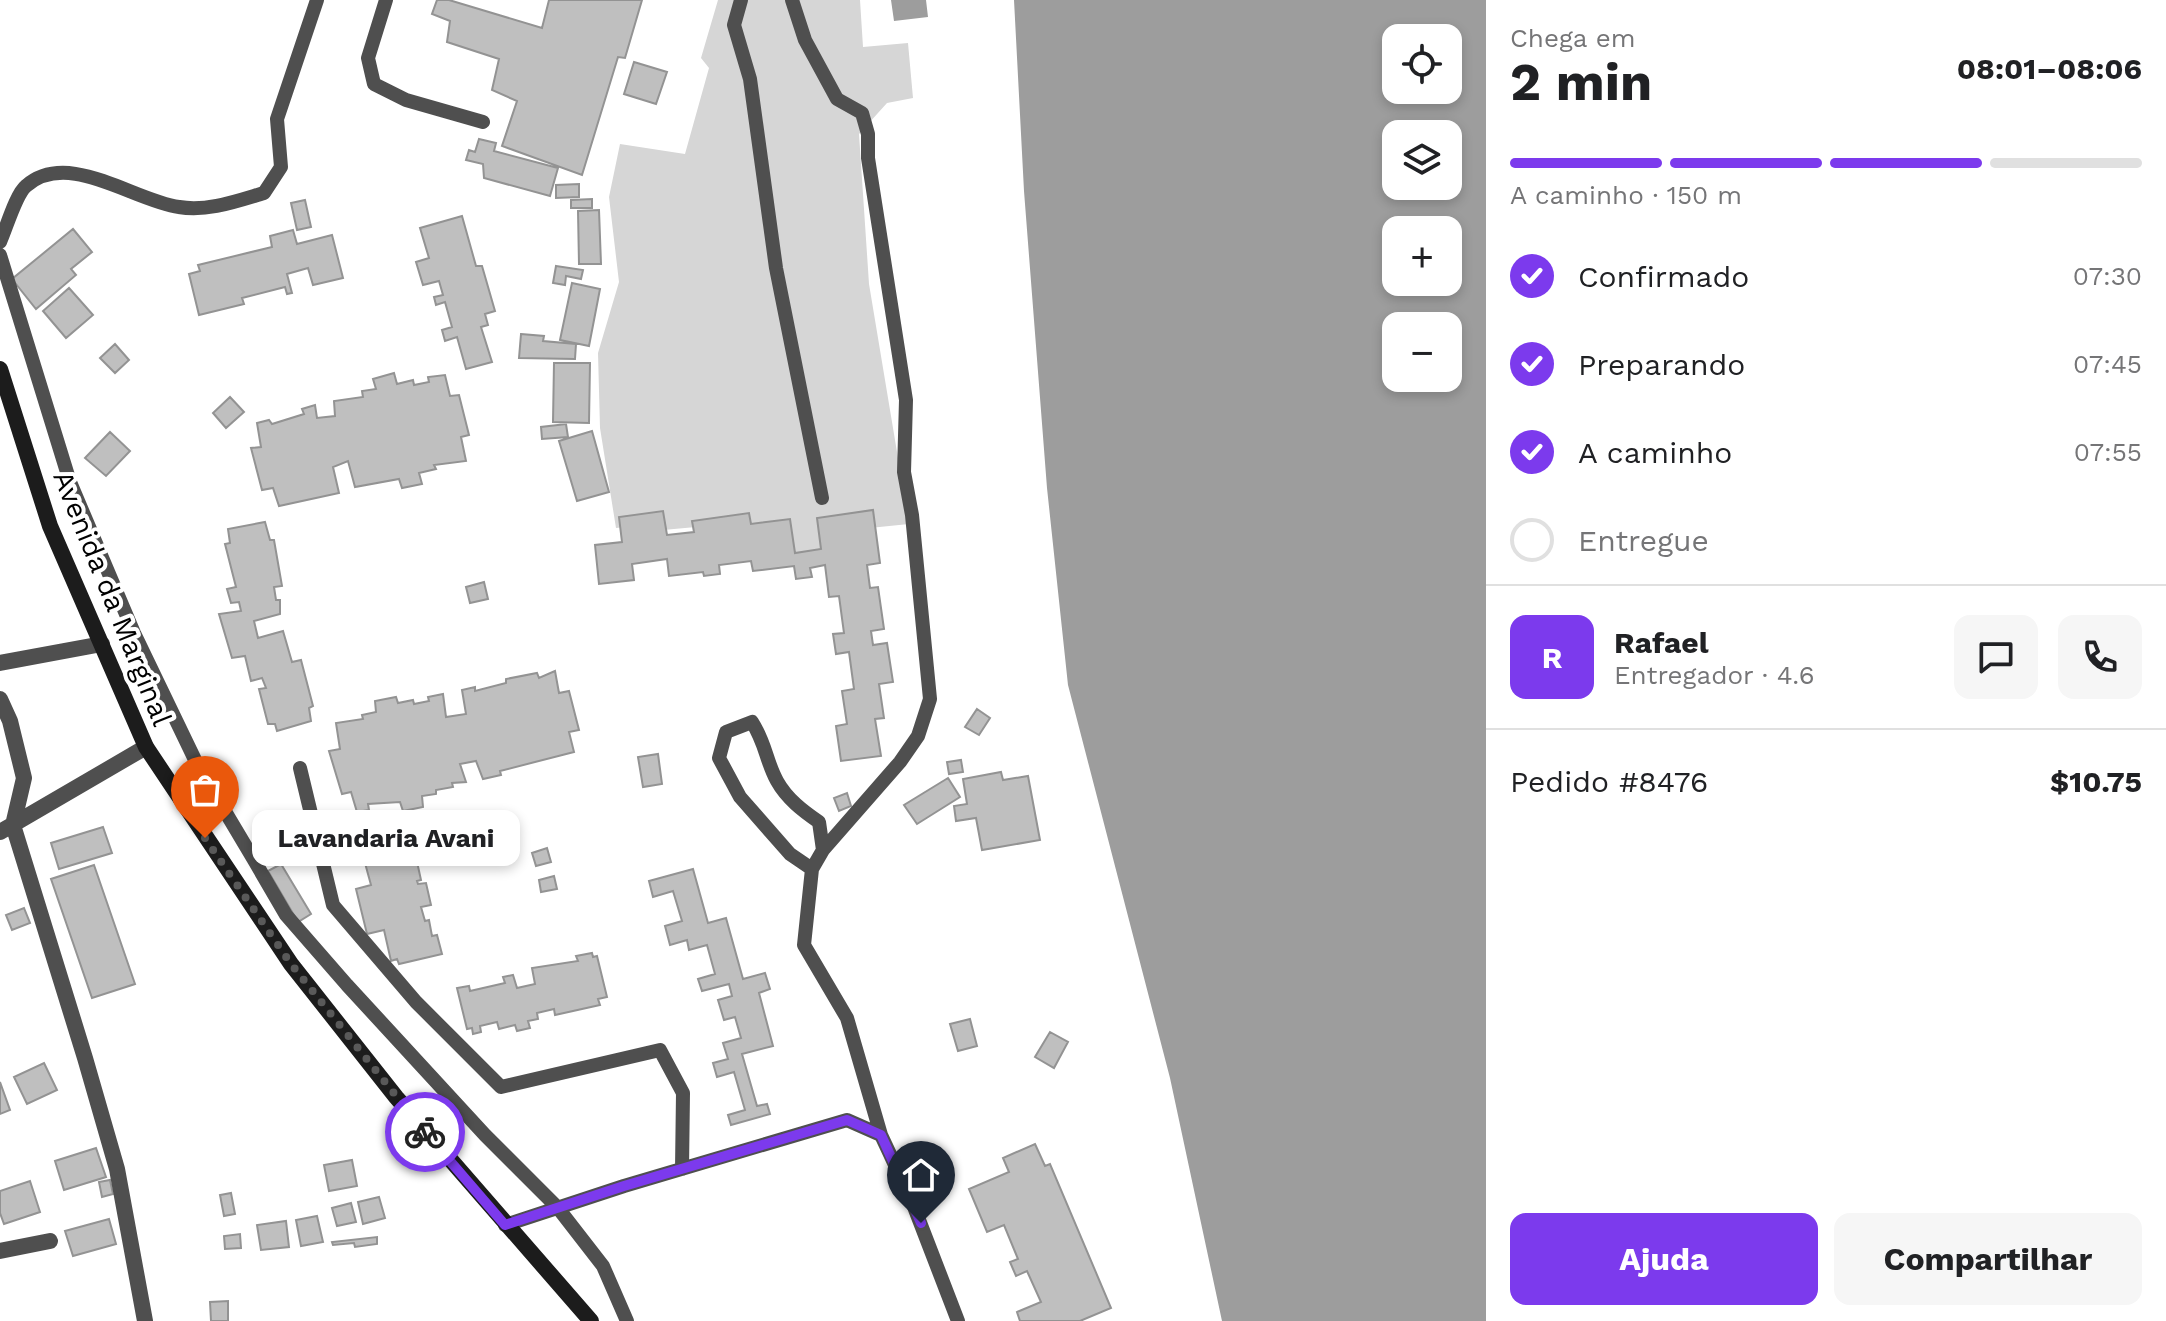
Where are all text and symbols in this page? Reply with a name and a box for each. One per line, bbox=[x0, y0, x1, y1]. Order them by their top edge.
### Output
text: Chega em bbox=[1510, 23, 1636, 53]
map controls bbox=[1382, 24, 1462, 392]
button: locate bbox=[1382, 24, 1462, 104]
text: 08:01–08:06 bbox=[1957, 51, 2142, 86]
text: 2 min bbox=[1510, 52, 1652, 113]
button: layers bbox=[1382, 120, 1462, 200]
text: A caminho · 150 m bbox=[1510, 180, 1742, 210]
button: + bbox=[1382, 216, 1462, 296]
icon: check bbox=[1510, 254, 1554, 298]
text: Confirmado bbox=[1578, 259, 1749, 294]
text: 07:30 bbox=[2073, 261, 2142, 291]
button: − bbox=[1382, 312, 1462, 392]
icon: check bbox=[1510, 342, 1554, 386]
text: Preparando bbox=[1578, 347, 1745, 382]
text: 07:45 bbox=[2073, 349, 2142, 379]
icon: check bbox=[1510, 430, 1554, 474]
text: A caminho bbox=[1578, 435, 1732, 470]
text: 07:55 bbox=[2074, 437, 2142, 467]
street label: Avenida da Marginal bbox=[46, 466, 179, 731]
text: Entregue bbox=[1578, 523, 1709, 558]
button: chat bbox=[1954, 615, 2038, 699]
button: phone bbox=[2058, 615, 2142, 699]
text: Rafael bbox=[1614, 625, 1709, 660]
text: R bbox=[1542, 640, 1562, 675]
text: Entregador · 4.6 bbox=[1614, 660, 1815, 690]
pin bbox=[171, 756, 239, 838]
text: Pedido #8476 bbox=[1510, 764, 1708, 799]
text: $10.75 bbox=[2050, 764, 2142, 799]
icon: bag bbox=[183, 768, 227, 812]
callout: Lavandaria Avani bbox=[253, 810, 521, 866]
text: Lavandaria Avani bbox=[278, 823, 494, 853]
courier bbox=[385, 1092, 465, 1172]
icon: bike bbox=[403, 1110, 447, 1154]
pin bbox=[887, 1141, 955, 1223]
icon: home bbox=[899, 1153, 943, 1197]
button: Ajuda bbox=[1510, 1213, 1818, 1305]
button: Compartilhar bbox=[1834, 1213, 2142, 1305]

